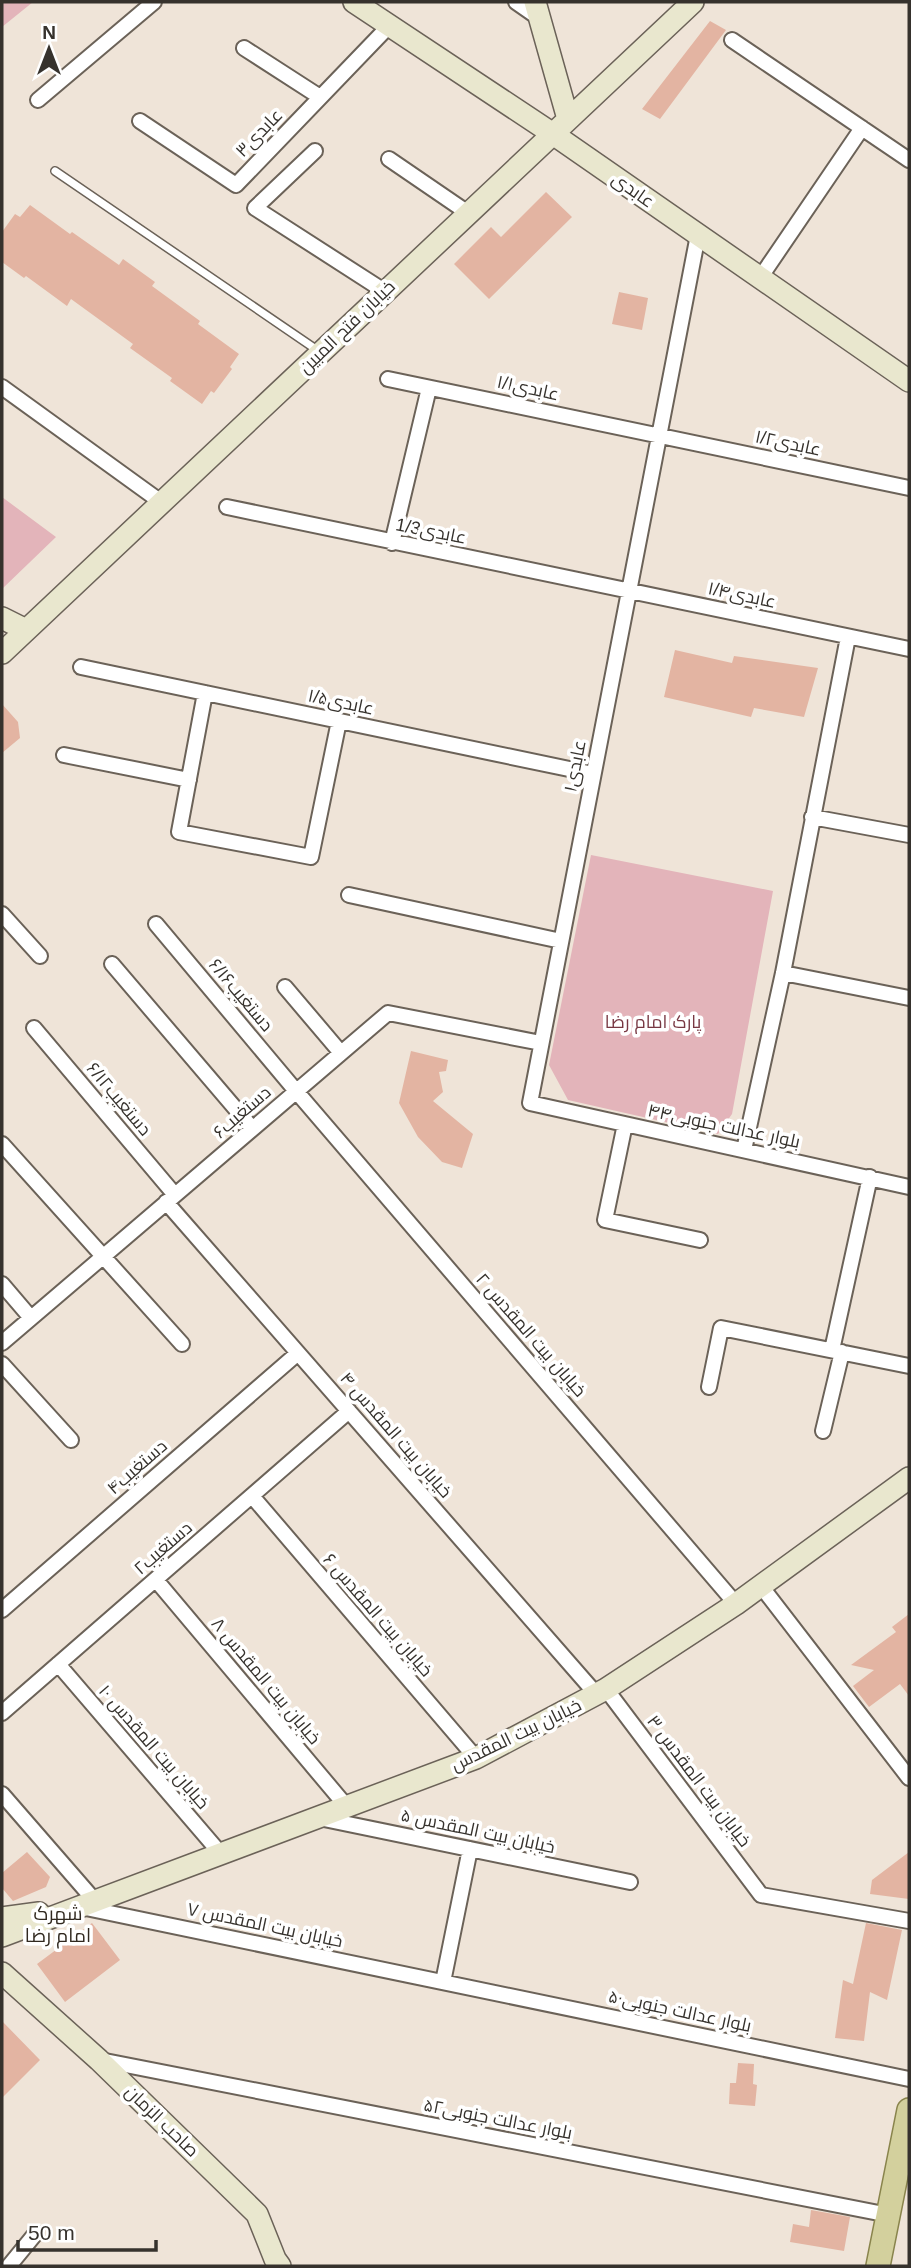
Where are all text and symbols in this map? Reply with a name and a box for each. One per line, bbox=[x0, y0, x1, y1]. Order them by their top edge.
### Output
north arrow bbox=[14, 14, 84, 84]
text: N bbox=[42, 22, 56, 43]
street label: عابدی۳ bbox=[231, 105, 287, 162]
street label: عابدی bbox=[608, 168, 658, 212]
street label: خیابان فتح المبین bbox=[295, 276, 400, 379]
street label: عابدی۱/۱ bbox=[495, 372, 561, 405]
street label: عابدی۱/۲ bbox=[753, 426, 823, 461]
street label: عابدی1/3 bbox=[394, 514, 468, 549]
street label: عابدی۱/۴ bbox=[706, 578, 778, 613]
street label: عابدی۱/۵ bbox=[306, 685, 376, 720]
street label: ۱عابدی bbox=[560, 739, 591, 794]
street label: دستغیب۶/۱۶ bbox=[205, 955, 277, 1035]
park label: پارک امام رضا bbox=[605, 1012, 702, 1034]
street label: دستغیب۶/۱۲ bbox=[83, 1058, 155, 1140]
street label: دستغیب۶ bbox=[209, 1082, 275, 1142]
street label: بلوار عدالت جنوبی۴۴ bbox=[646, 1100, 802, 1153]
street label: خیابان بیت المقدس ۲ bbox=[471, 1269, 590, 1401]
street label: خیابان بیت المقدس ۴ bbox=[335, 1368, 456, 1502]
street label: دستغیب۴ bbox=[103, 1436, 171, 1498]
street label: ۲دستغیب bbox=[130, 1518, 196, 1578]
street label: خیابان بیت المقدس ۶ bbox=[319, 1550, 437, 1681]
street label: خیابان بیت المقدس ۸ bbox=[207, 1614, 325, 1749]
street label: خیابان بیت المقدس ۱۰ bbox=[94, 1681, 213, 1814]
street label: خیابان بیت المقدس bbox=[448, 1695, 585, 1776]
street label: خیابان بیت المقدس ۳ bbox=[642, 1711, 755, 1851]
street label: خیابان بیت المقدس ۵ bbox=[399, 1805, 557, 1858]
street label: خیابان بیت المقدس ۷ bbox=[185, 1899, 345, 1952]
district label: شهرک امام رضا bbox=[25, 1903, 91, 1949]
street label: بلوار عدالت جنوبی۵۰ bbox=[606, 1986, 753, 2037]
street label: صاحب الزمان bbox=[121, 2081, 203, 2161]
street label: بلوار عدالت جنوبی۵۲ bbox=[422, 2095, 574, 2144]
scale bar bbox=[18, 2208, 156, 2252]
text: 50 m bbox=[28, 2221, 75, 2244]

